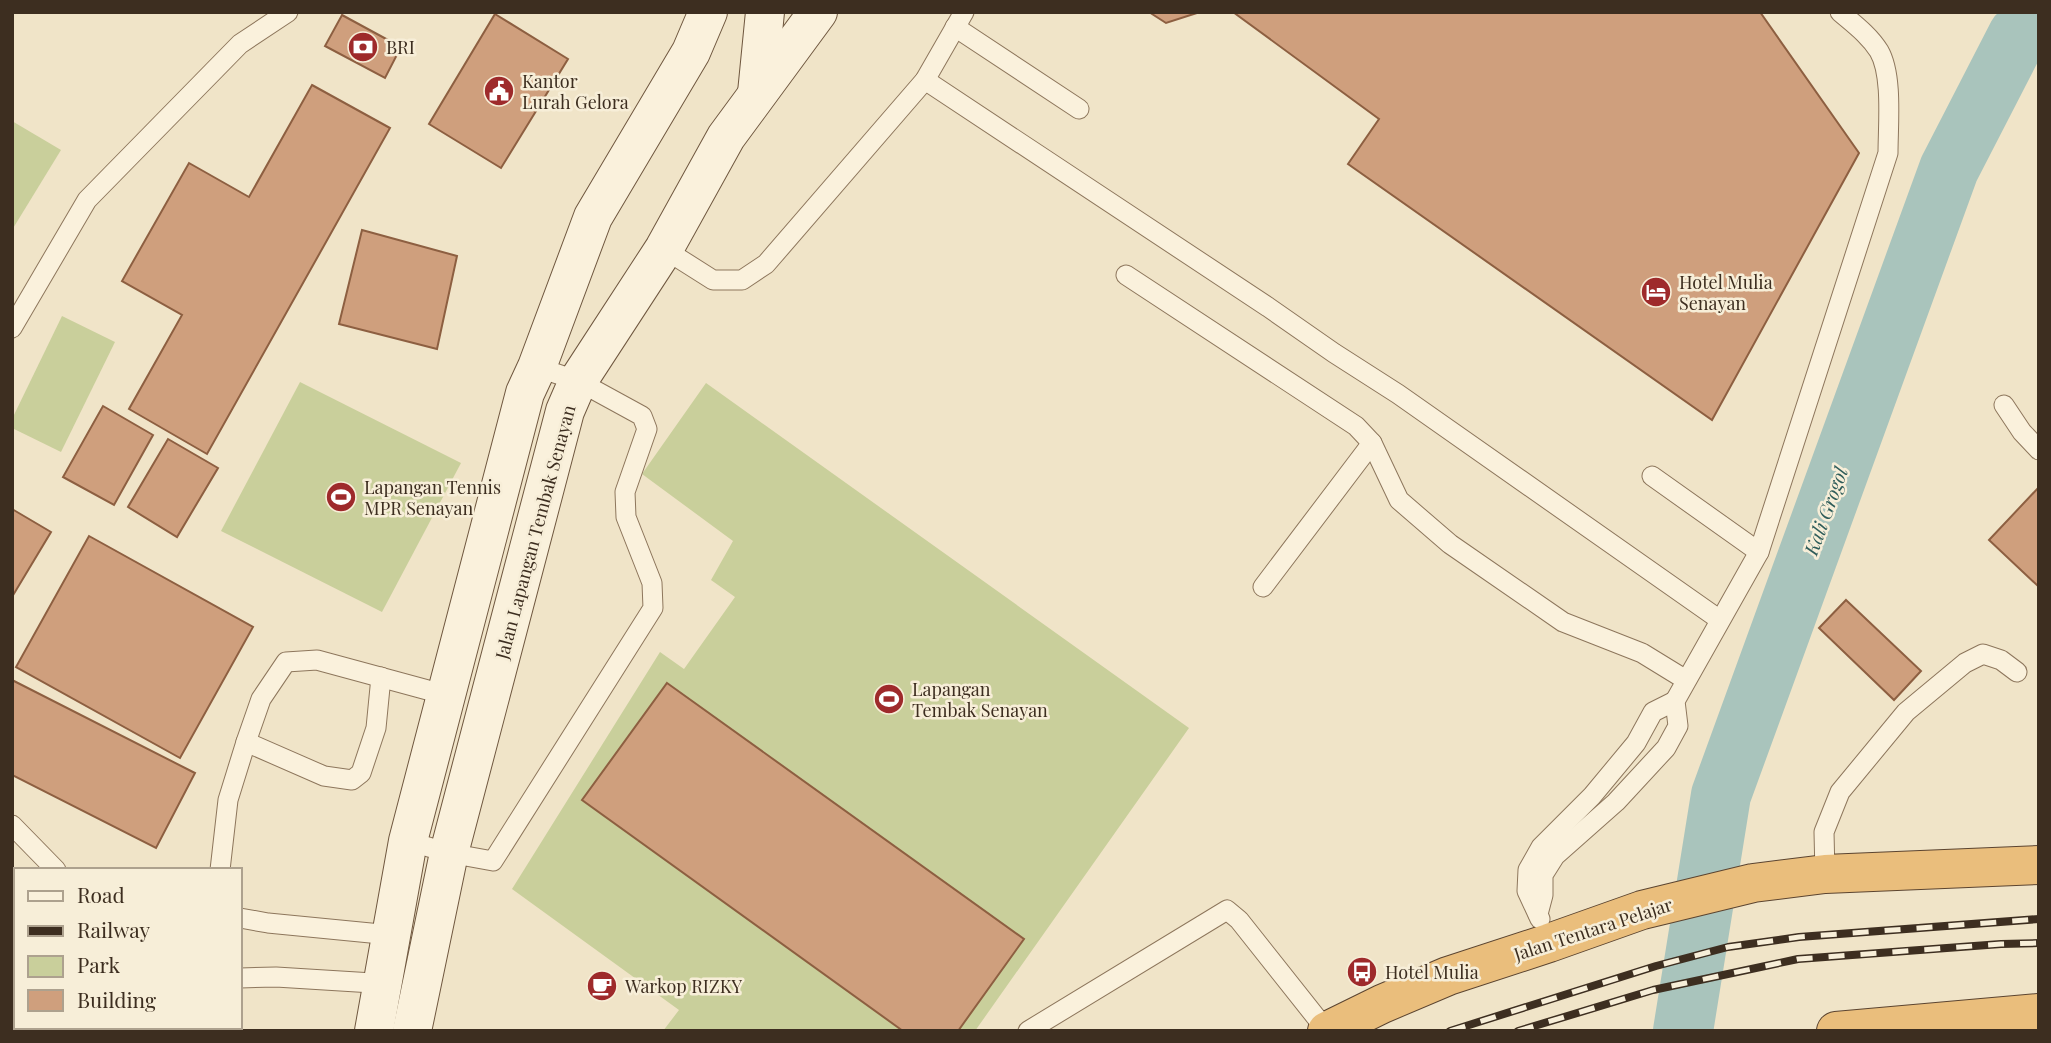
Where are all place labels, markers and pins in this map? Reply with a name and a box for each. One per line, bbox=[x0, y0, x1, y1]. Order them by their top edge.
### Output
bank icon: BRI bbox=[346, 30, 380, 64]
place label: BRI bbox=[386, 35, 415, 59]
place label: Kantor Lurah Gelora bbox=[522, 69, 629, 114]
public building icon: Kantor Lurah Gelora bbox=[482, 74, 516, 108]
place label: Hotel Mulia Senayan bbox=[1679, 270, 1773, 315]
hotel icon: Hotel Mulia Senayan bbox=[1639, 275, 1673, 309]
place label: Lapangan Tennis MPR Senayan bbox=[364, 475, 501, 520]
sports icon: Lapangan Tennis MPR Senayan bbox=[324, 480, 358, 514]
place label: Lapangan Tembak Senayan bbox=[912, 677, 1048, 722]
sports icon: Lapangan Tembak Senayan bbox=[872, 682, 906, 716]
bus stop icon: Hotel Mulia bbox=[1345, 955, 1379, 989]
place label: Hotel Mulia bbox=[1385, 960, 1479, 984]
cafe icon: Warkop RIZKY bbox=[585, 969, 619, 1003]
place label: Warkop RIZKY bbox=[624, 974, 742, 998]

